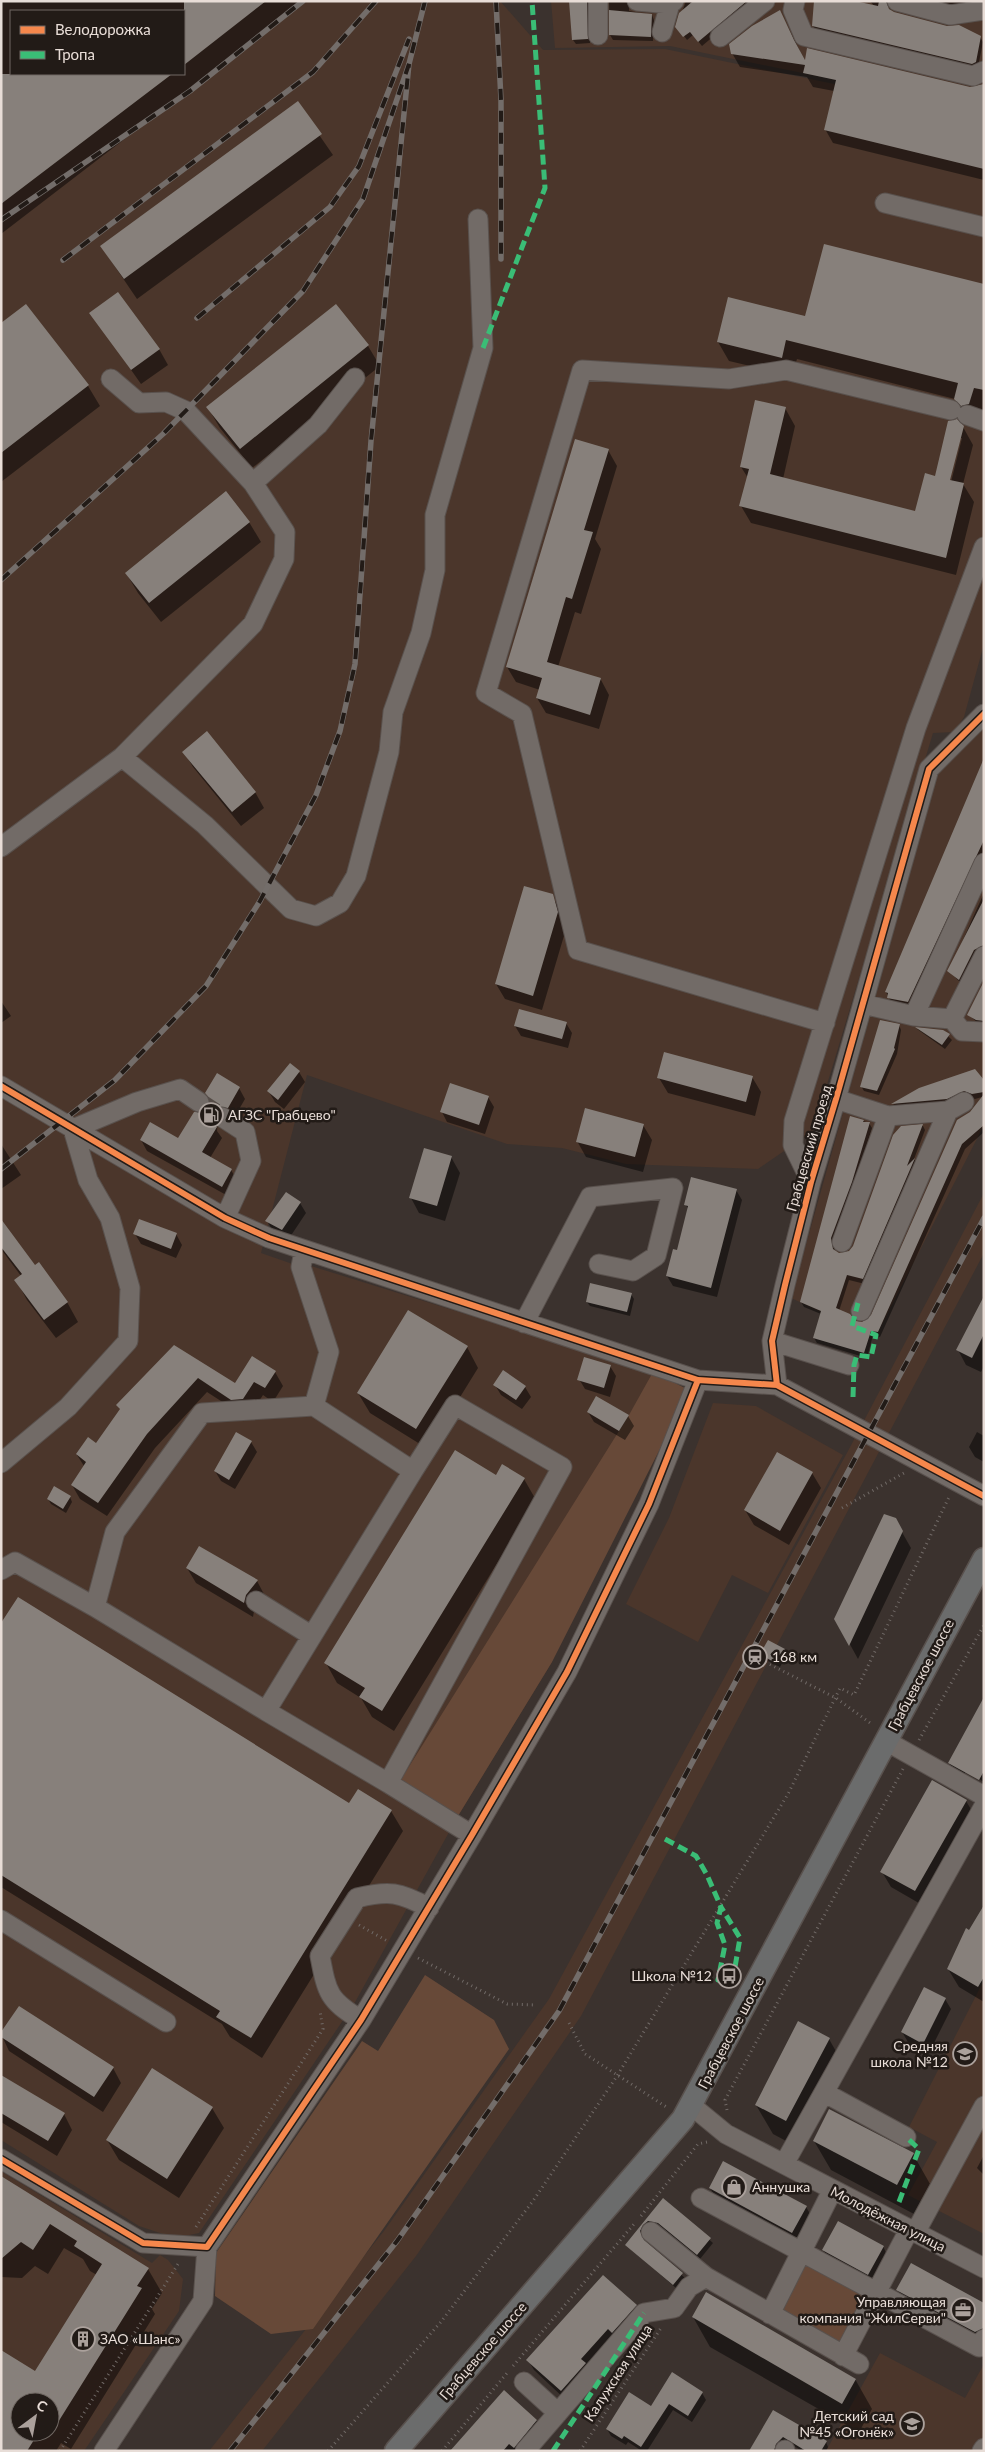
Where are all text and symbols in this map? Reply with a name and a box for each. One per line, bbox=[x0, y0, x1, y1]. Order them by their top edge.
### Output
legend bbox=[10, 10, 185, 75]
text: Велодорожка bbox=[55, 20, 151, 38]
text: Тропа bbox=[55, 45, 95, 63]
street label: Грабцевский проезд bbox=[782, 1082, 835, 1213]
fuel station icon: АГЗС "Грабцево" bbox=[198, 1102, 224, 1128]
place label: АГЗС "Грабцево" bbox=[228, 1106, 336, 1123]
street label: Грабцевское шоссе bbox=[884, 1616, 957, 1734]
station icon: 168 км bbox=[742, 1644, 768, 1670]
place label: 168 км bbox=[772, 1648, 817, 1665]
bus stop icon: Школа №12 bbox=[716, 1963, 742, 1989]
place label: Школа №12 bbox=[631, 1967, 712, 1984]
street label: Грабцевское шоссе bbox=[694, 1974, 767, 2092]
place label: Средняя школа №12 bbox=[871, 2037, 948, 2070]
school or university icon: Средняя школа №12 bbox=[952, 2041, 978, 2067]
shop icon: Аннушка bbox=[721, 2174, 747, 2200]
place label: Аннушка bbox=[752, 2178, 810, 2195]
street label: Молодёжная улица bbox=[828, 2182, 949, 2255]
place label: Управляющая компания "ЖилСерви" bbox=[799, 2293, 946, 2326]
office icon: Управляющая компания "ЖилСерви" bbox=[950, 2297, 976, 2323]
street label: Грабцевское шоссе bbox=[435, 2298, 530, 2403]
street label: Калужская улица bbox=[580, 2321, 655, 2424]
building icon: ЗАО «Шанс» bbox=[70, 2326, 96, 2352]
place label: ЗАО «Шанс» bbox=[100, 2330, 180, 2347]
north arrow bbox=[10, 2392, 60, 2442]
text: С bbox=[34, 2396, 51, 2416]
place label: Детский сад №45 «Огонёк» bbox=[799, 2407, 894, 2440]
school or university icon: Детский сад №45 «Огонёк» bbox=[899, 2411, 925, 2437]

